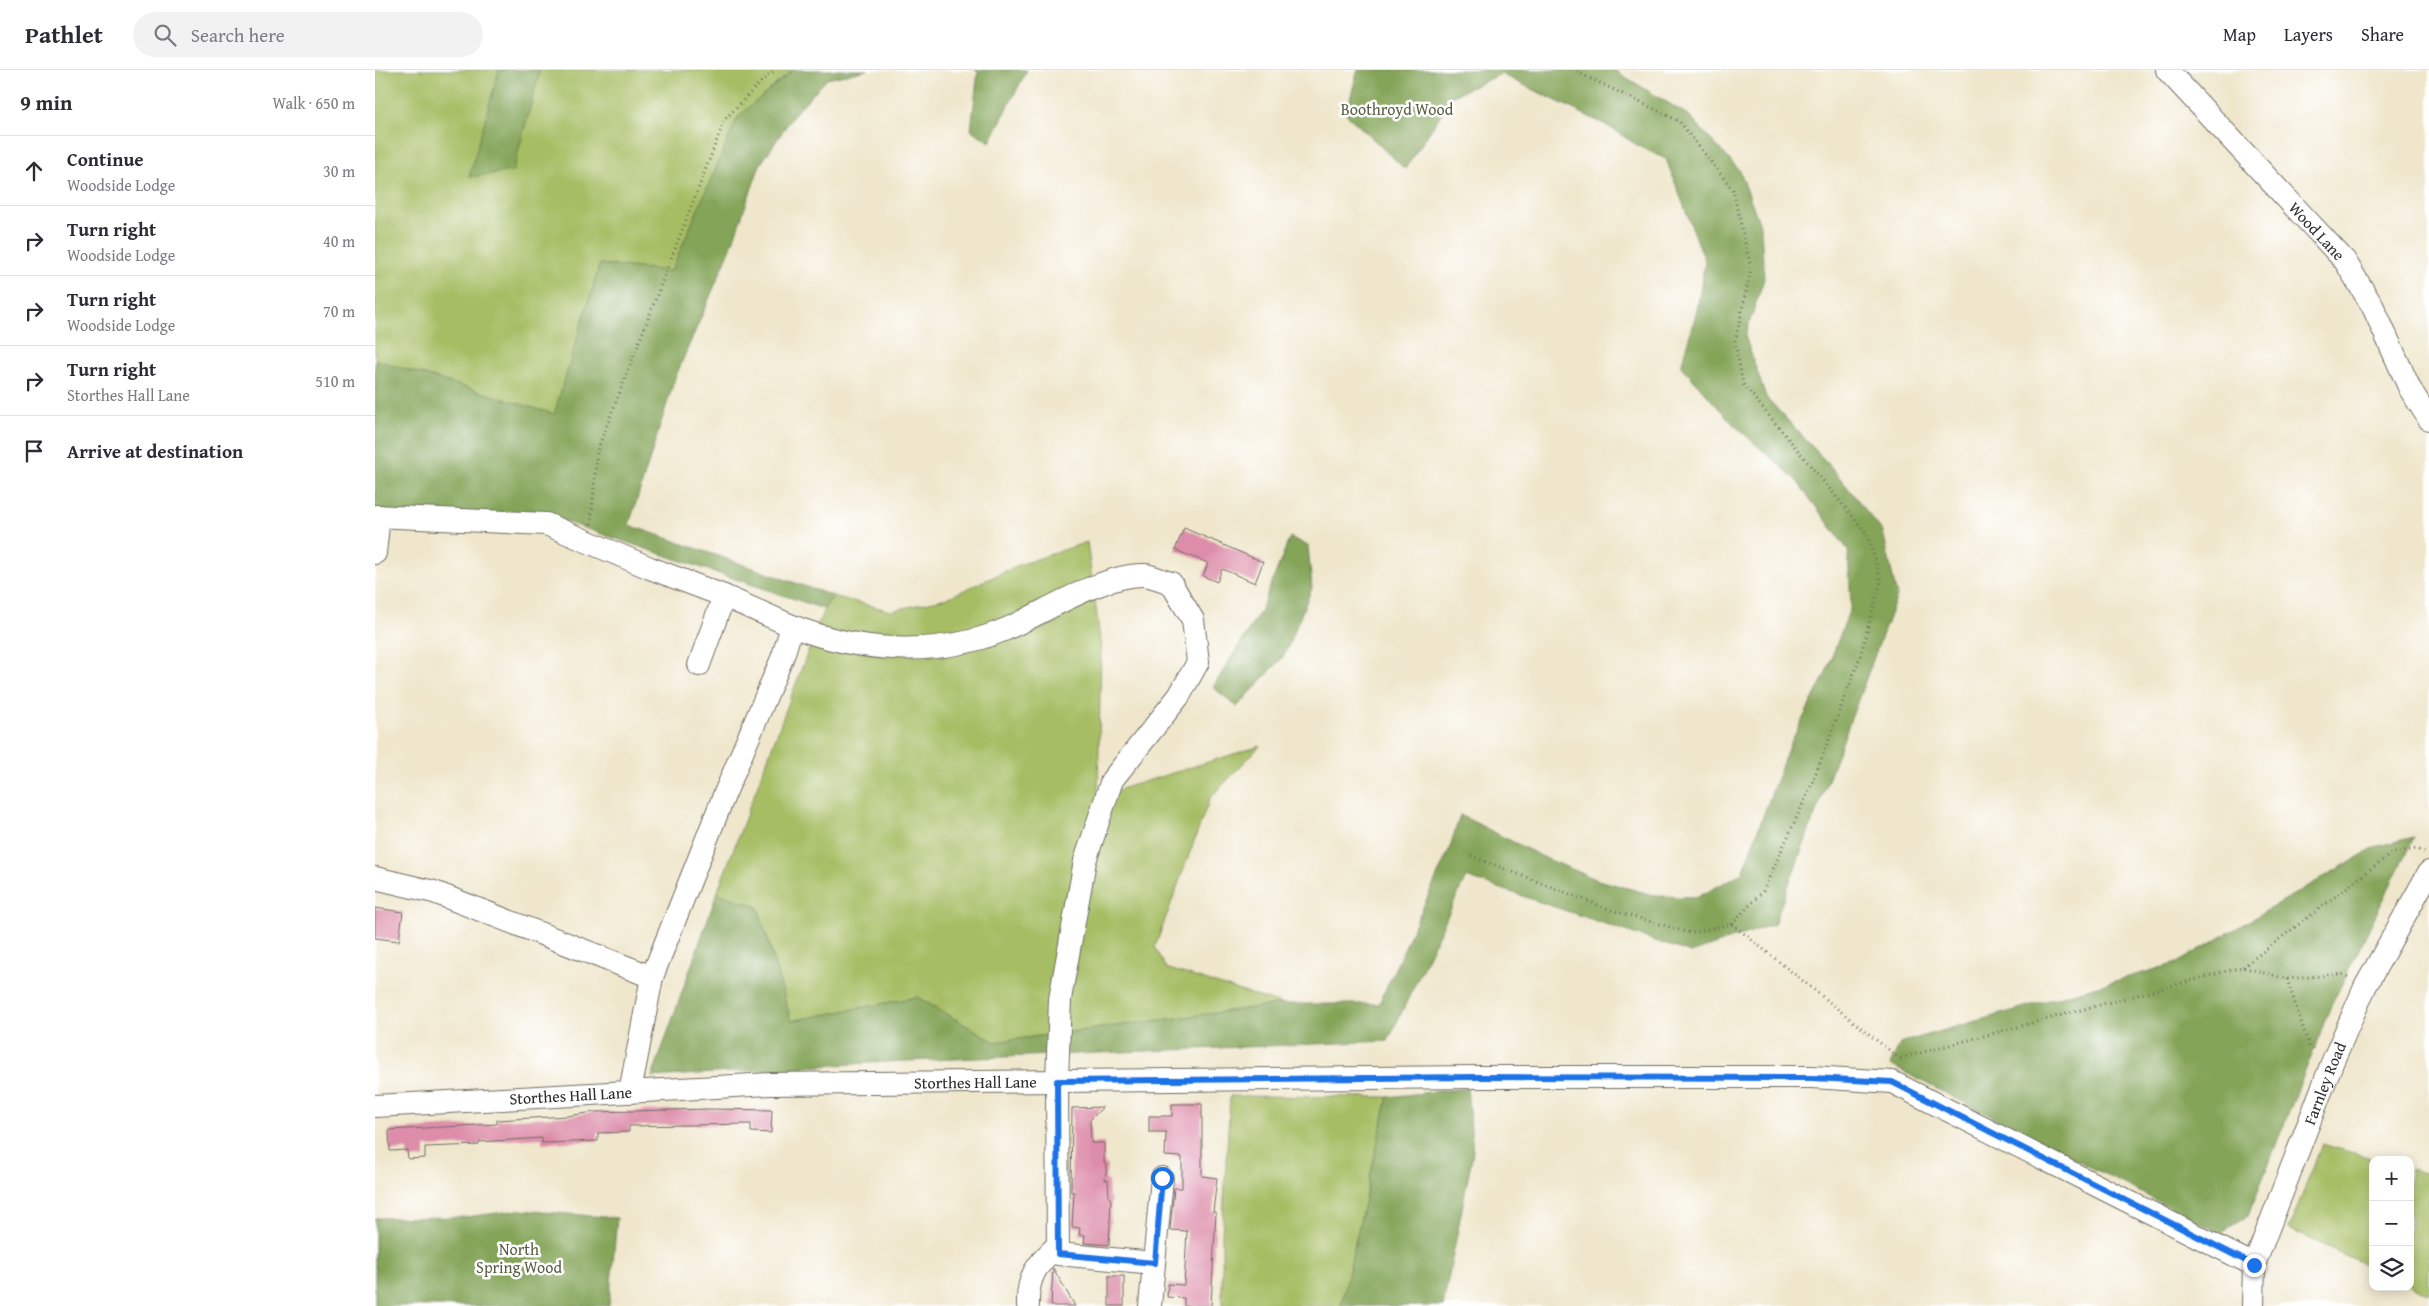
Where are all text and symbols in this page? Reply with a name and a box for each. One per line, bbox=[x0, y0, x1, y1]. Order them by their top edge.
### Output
search box bbox=[133, 12, 483, 57]
text: Pathlet bbox=[25, 17, 103, 52]
icon: search bbox=[151, 21, 179, 49]
text: Search here bbox=[191, 21, 285, 49]
text: Map bbox=[2223, 21, 2256, 48]
text: Layers bbox=[2284, 21, 2333, 48]
text: Share bbox=[2361, 21, 2404, 48]
text: 9 min bbox=[20, 87, 72, 118]
text: Walk · 650 m bbox=[272, 91, 355, 115]
park label: Boothroyd Wood bbox=[1341, 97, 1454, 121]
text: Continue bbox=[67, 145, 144, 173]
icon: ahead bbox=[20, 157, 48, 185]
text: 30 m bbox=[323, 159, 355, 183]
text: Woodside Lodge bbox=[67, 173, 175, 197]
street label: Wood Lane bbox=[2283, 196, 2351, 266]
text: Turn right bbox=[67, 215, 156, 243]
icon: right bbox=[20, 227, 48, 255]
text: 40 m bbox=[323, 229, 355, 253]
text: Woodside Lodge bbox=[67, 243, 175, 267]
text: Turn right bbox=[67, 285, 156, 313]
icon: right bbox=[20, 297, 48, 325]
text: 70 m bbox=[323, 299, 355, 323]
text: Woodside Lodge bbox=[67, 313, 175, 337]
text: Turn right bbox=[67, 355, 156, 383]
icon: right bbox=[20, 367, 48, 395]
text: 510 m bbox=[315, 369, 355, 393]
text: Storthes Hall Lane bbox=[67, 383, 190, 407]
icon: arrive bbox=[20, 437, 48, 465]
text: Arrive at destination bbox=[67, 437, 243, 465]
street label: Farnley Road bbox=[2297, 1038, 2352, 1128]
street label: Storthes Hall Lane bbox=[914, 1069, 1037, 1095]
street label: Storthes Hall Lane bbox=[509, 1080, 633, 1110]
map controls bbox=[2369, 1156, 2414, 1291]
button: + bbox=[2369, 1156, 2414, 1201]
route start bbox=[1151, 1167, 1174, 1190]
button: − bbox=[2369, 1201, 2414, 1246]
park label: North Spring Wood bbox=[476, 1237, 562, 1279]
button: layers bbox=[2369, 1246, 2414, 1291]
route end bbox=[2243, 1254, 2266, 1277]

